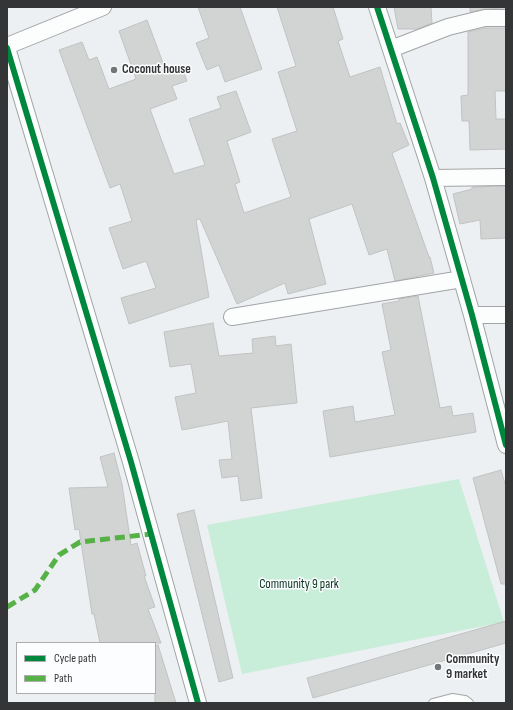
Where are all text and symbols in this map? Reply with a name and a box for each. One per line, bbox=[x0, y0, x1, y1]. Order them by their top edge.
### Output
place label: Coconut house bbox=[122, 62, 191, 78]
marker: Coconut house bbox=[109, 65, 119, 75]
park label: Community 9 park bbox=[259, 577, 339, 593]
legend bbox=[16, 642, 156, 694]
text: Cycle path bbox=[54, 651, 96, 666]
place label: Community 9 market bbox=[446, 652, 499, 683]
marker: Community 9 market bbox=[433, 662, 443, 672]
text: Path bbox=[54, 671, 72, 686]

